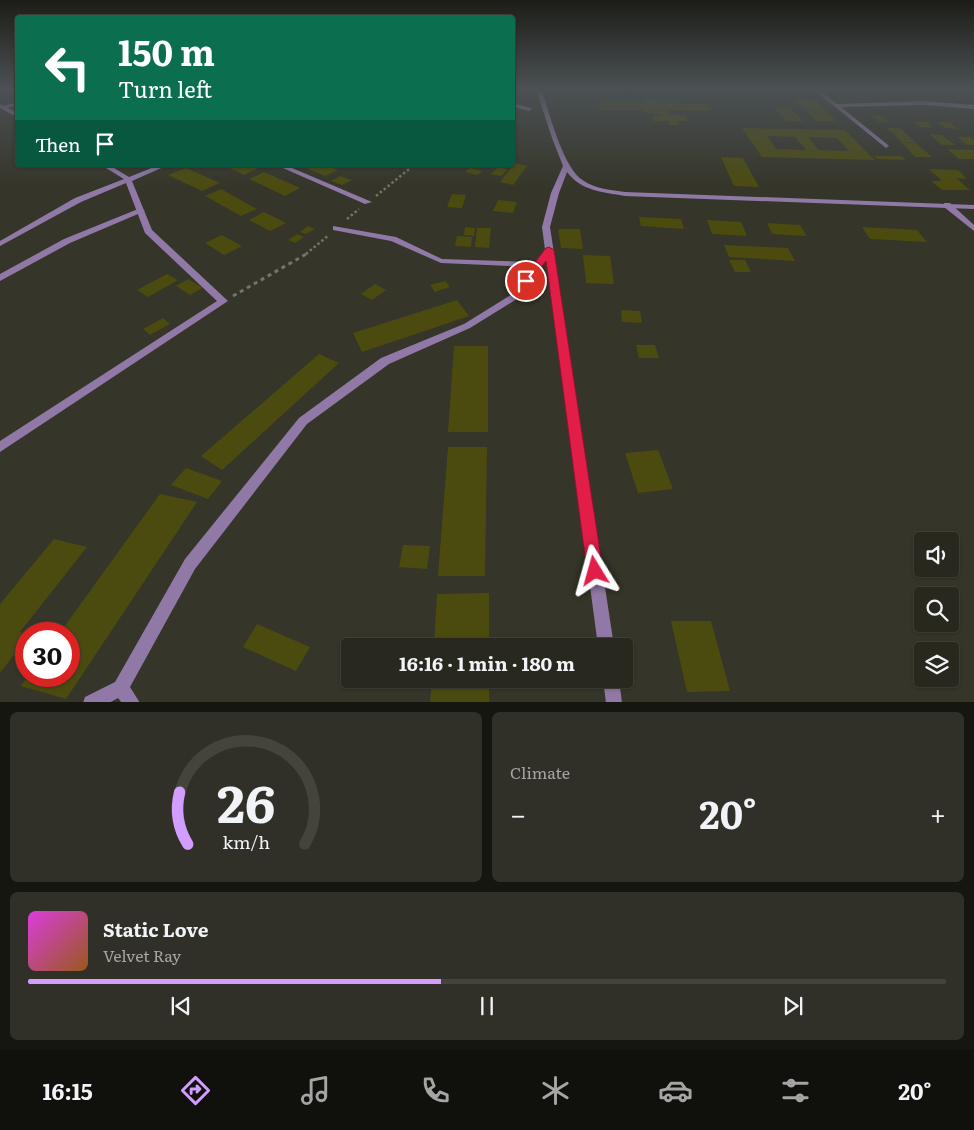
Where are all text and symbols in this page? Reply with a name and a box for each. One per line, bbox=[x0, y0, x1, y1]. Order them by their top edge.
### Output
text: 150 m bbox=[118, 25, 215, 77]
icon: left bbox=[35, 35, 100, 100]
text: Turn left bbox=[118, 72, 212, 105]
text: Then bbox=[35, 130, 81, 158]
icon: arrive bbox=[91, 130, 119, 158]
pin bbox=[505, 260, 547, 302]
icon: arrive bbox=[512, 267, 540, 295]
map controls bbox=[914, 532, 959, 687]
button: sound bbox=[914, 532, 959, 577]
position arrow bbox=[568, 544, 620, 596]
button: search bbox=[914, 587, 959, 632]
speed limit sign: 30 bbox=[15, 622, 80, 687]
button: layers bbox=[914, 642, 959, 687]
text: 16:16 · 1 min · 180 m bbox=[399, 649, 575, 677]
text: Climate bbox=[510, 760, 570, 784]
text: 26 bbox=[217, 762, 275, 839]
text: 20° bbox=[699, 784, 757, 841]
text: − bbox=[510, 792, 526, 834]
text: + bbox=[930, 792, 946, 834]
text: km/h bbox=[222, 828, 270, 855]
text: Static Love bbox=[103, 915, 208, 943]
text: Velvet Ray bbox=[103, 943, 181, 967]
icon: previous bbox=[167, 992, 195, 1020]
icon: pause bbox=[473, 992, 501, 1020]
icon: next bbox=[779, 992, 807, 1020]
icon: directions bbox=[178, 1073, 213, 1108]
icon: music bbox=[298, 1073, 333, 1108]
icon: phone bbox=[418, 1073, 453, 1108]
icon: climate bbox=[538, 1073, 573, 1108]
icon: car bbox=[658, 1073, 693, 1108]
icon: filters bbox=[778, 1073, 813, 1108]
text: 16:15 bbox=[43, 1074, 93, 1107]
text: 20° bbox=[898, 1074, 931, 1107]

